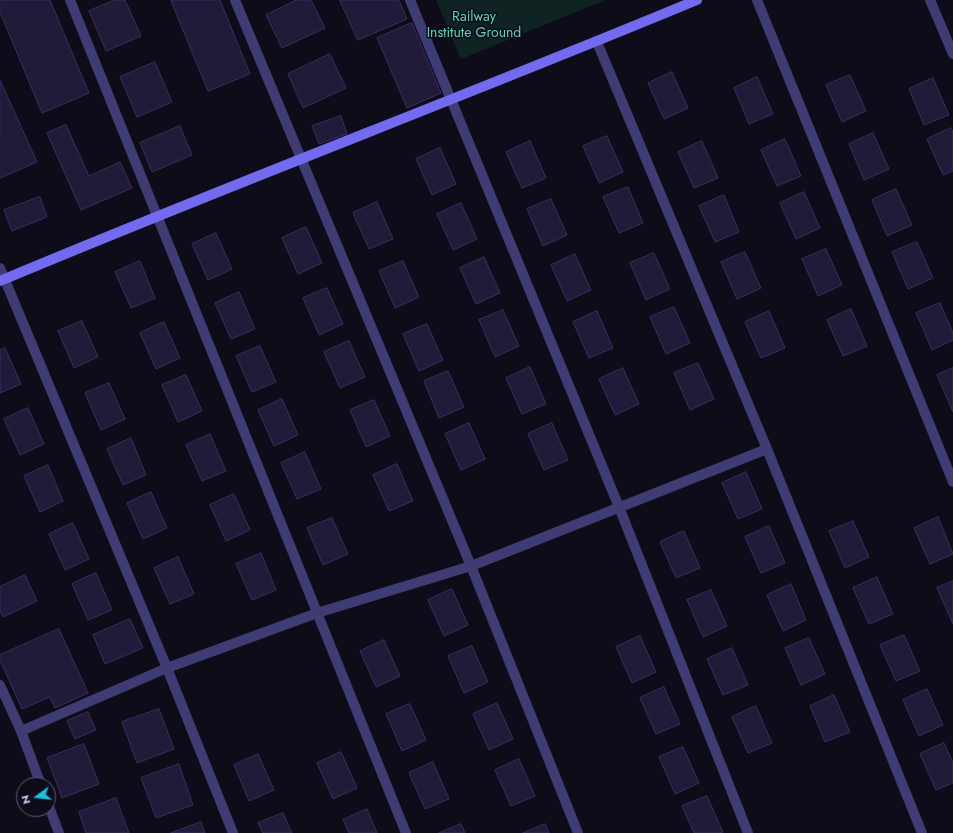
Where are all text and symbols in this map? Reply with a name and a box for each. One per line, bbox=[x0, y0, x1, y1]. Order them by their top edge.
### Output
park label: Railway Institute Ground bbox=[427, 10, 521, 42]
north arrow bbox=[16, 777, 56, 817]
text: N bbox=[17, 794, 34, 806]

